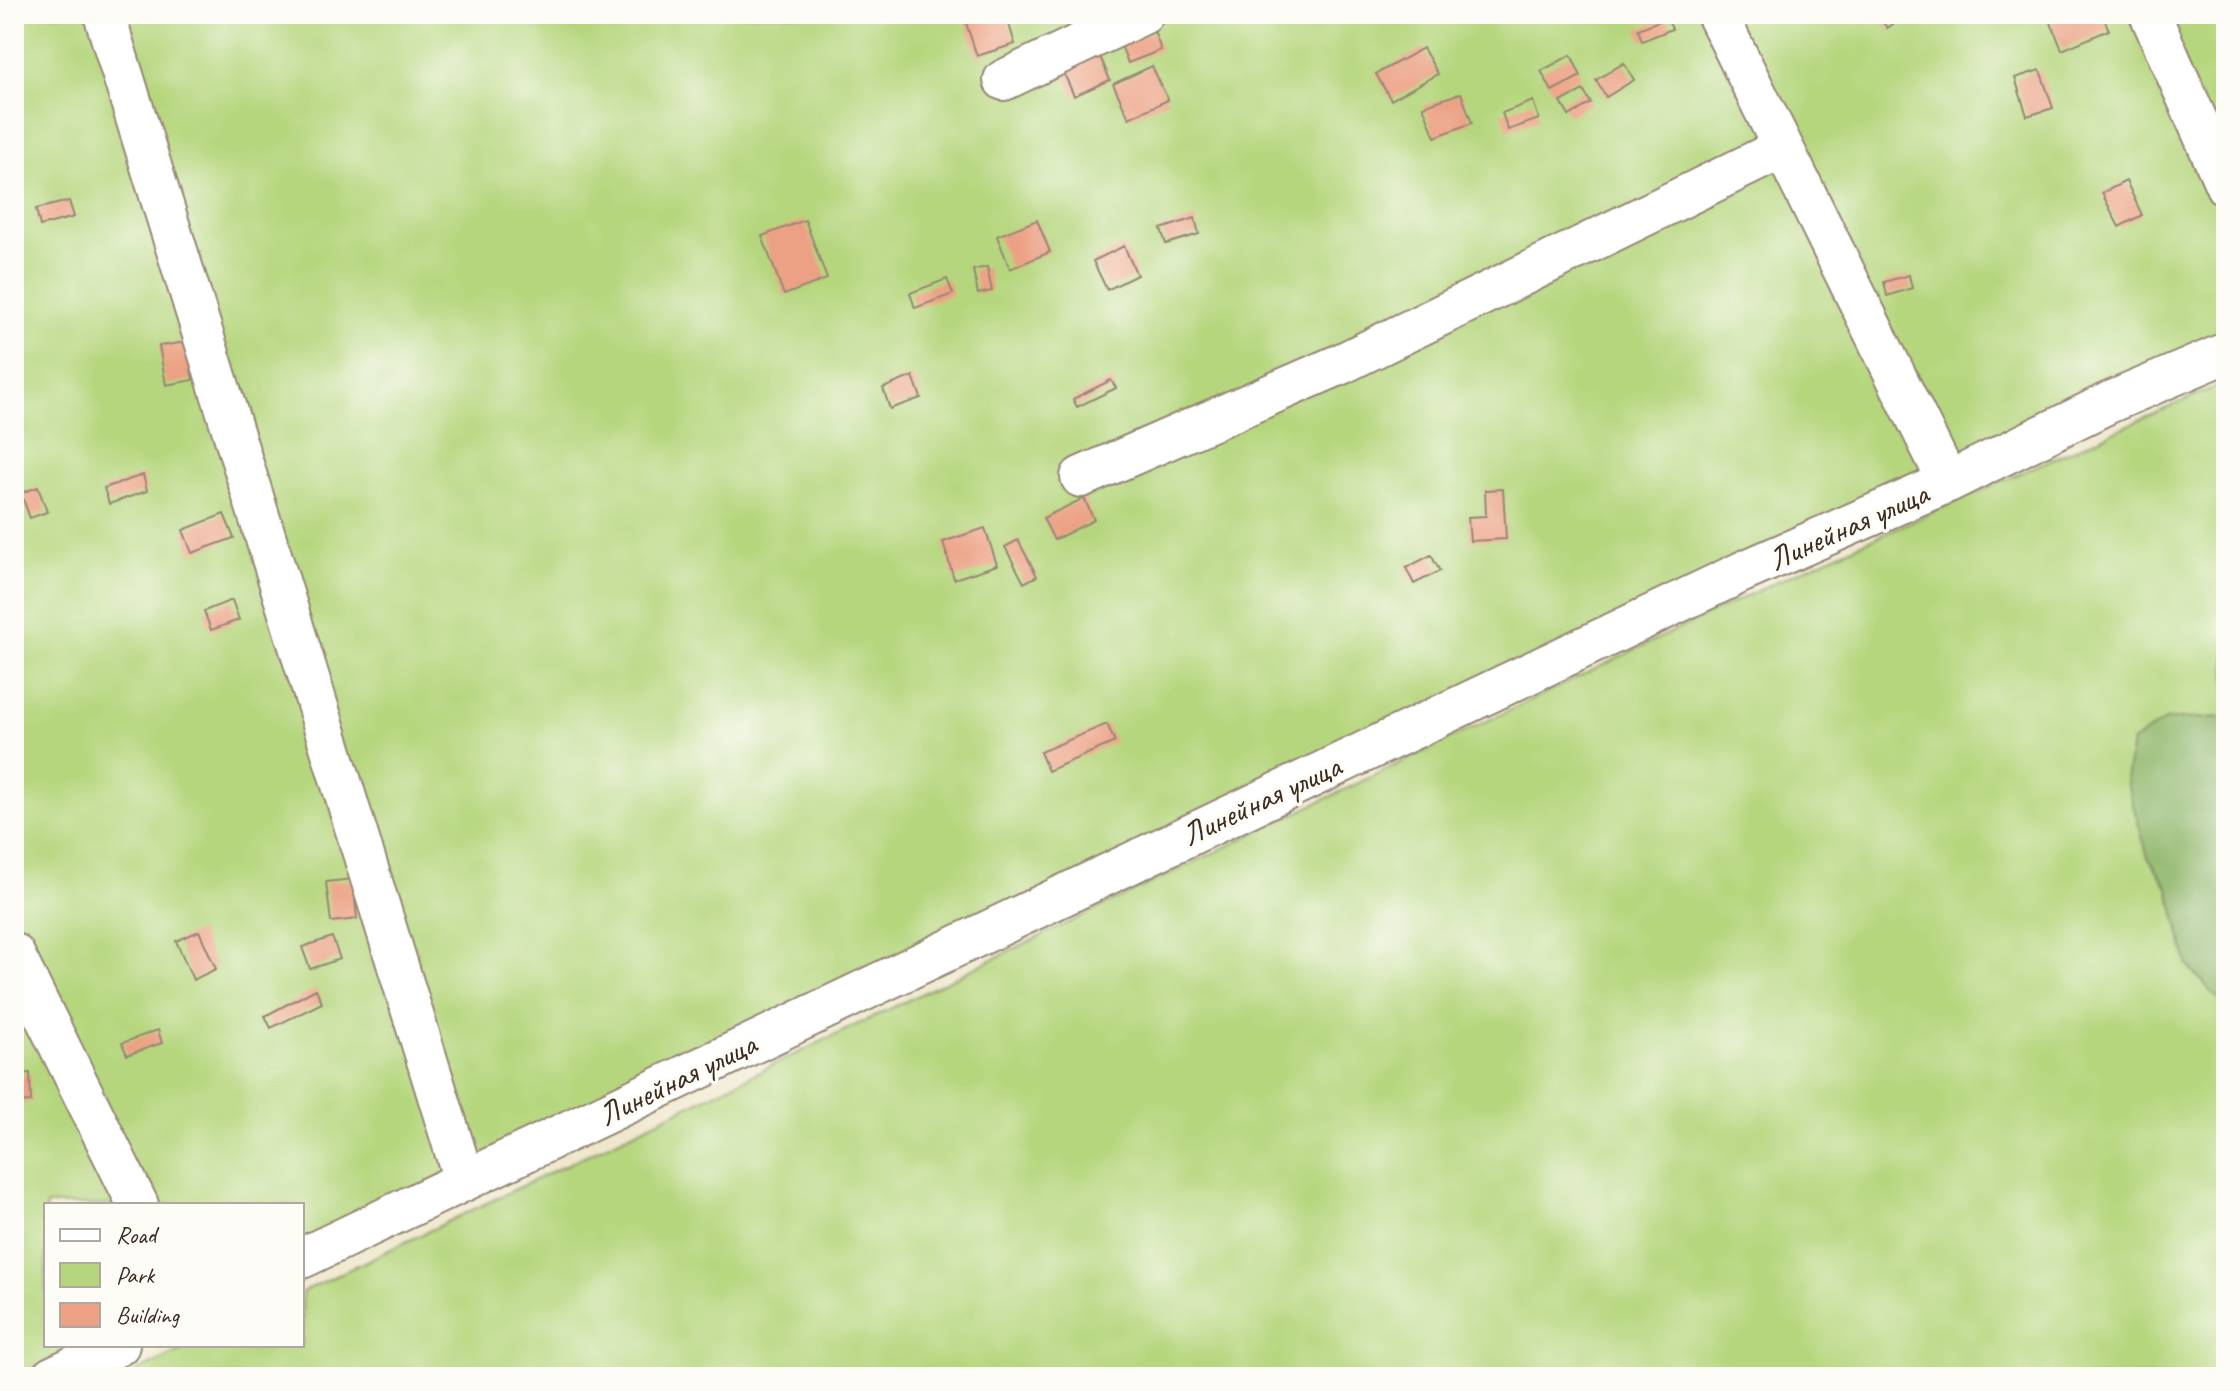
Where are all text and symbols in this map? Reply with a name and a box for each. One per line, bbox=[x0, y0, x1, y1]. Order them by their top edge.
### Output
street label: Линейная улица bbox=[1762, 472, 1937, 580]
street label: Линейная улица bbox=[1175, 745, 1349, 855]
street label: Линейная улица bbox=[591, 1023, 765, 1135]
legend bbox=[44, 1203, 304, 1347]
text: Road bbox=[116, 1220, 160, 1250]
text: Park bbox=[116, 1260, 156, 1290]
text: Building bbox=[116, 1300, 181, 1330]

